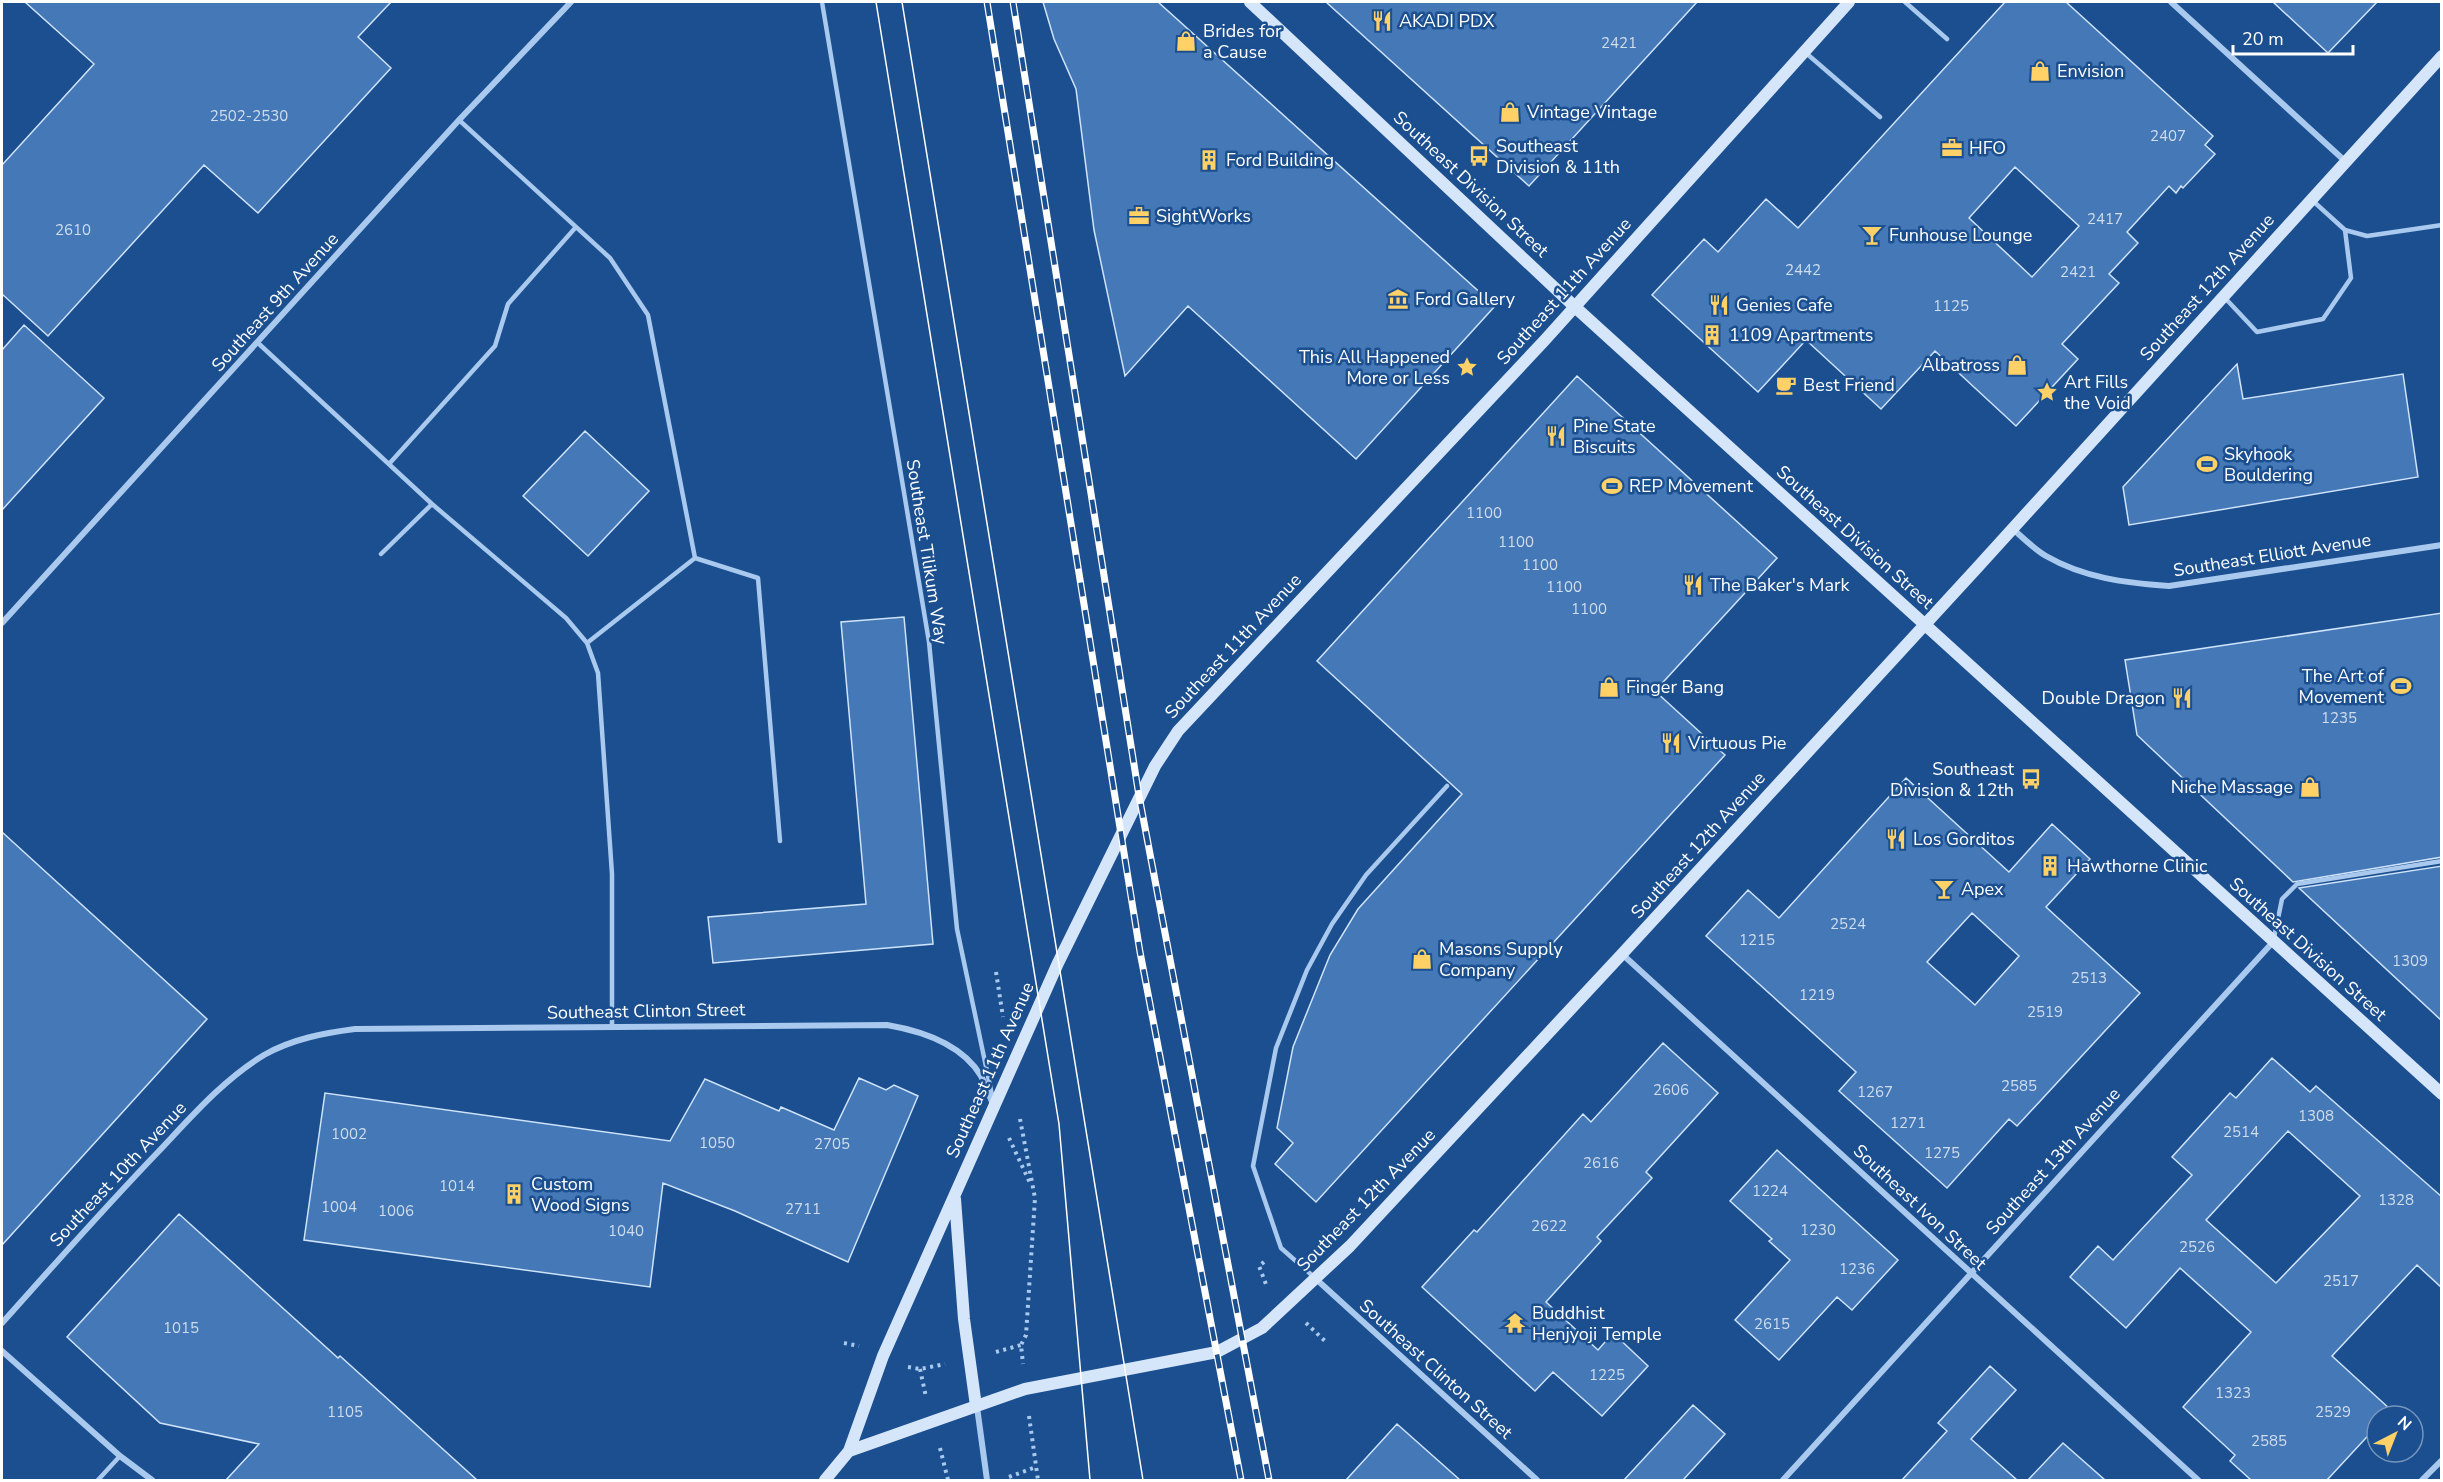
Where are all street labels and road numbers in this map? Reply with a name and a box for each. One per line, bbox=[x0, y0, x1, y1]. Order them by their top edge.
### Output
street label: Southeast Division Street bbox=[1388, 106, 1554, 263]
street label: Southeast 12th Avenue bbox=[2134, 208, 2280, 366]
street label: Southeast 11th Avenue bbox=[1491, 212, 1637, 370]
street label: Southeast 9th Avenue bbox=[206, 227, 344, 377]
street label: Southeast Tilikum Way bbox=[900, 458, 954, 647]
street label: Southeast Division Street bbox=[1771, 460, 1939, 615]
street label: Southeast Elliott Avenue bbox=[2171, 528, 2373, 582]
street label: Southeast 11th Avenue bbox=[1159, 568, 1307, 724]
street label: Southeast 12th Avenue bbox=[1625, 766, 1771, 924]
street label: Southeast Division Street bbox=[2224, 872, 2392, 1027]
street label: Southeast 11th Avenue bbox=[940, 978, 1040, 1162]
street label: Southeast Clinton Street bbox=[547, 997, 746, 1025]
street label: Southeast 13th Avenue bbox=[1980, 1082, 2126, 1240]
street label: Southeast 10th Avenue bbox=[44, 1096, 192, 1252]
street label: Southeast 12th Avenue bbox=[1291, 1123, 1441, 1277]
street label: Southeast Ivon Street bbox=[1848, 1139, 1992, 1276]
street label: Southeast Clinton Street bbox=[1354, 1294, 1518, 1445]

